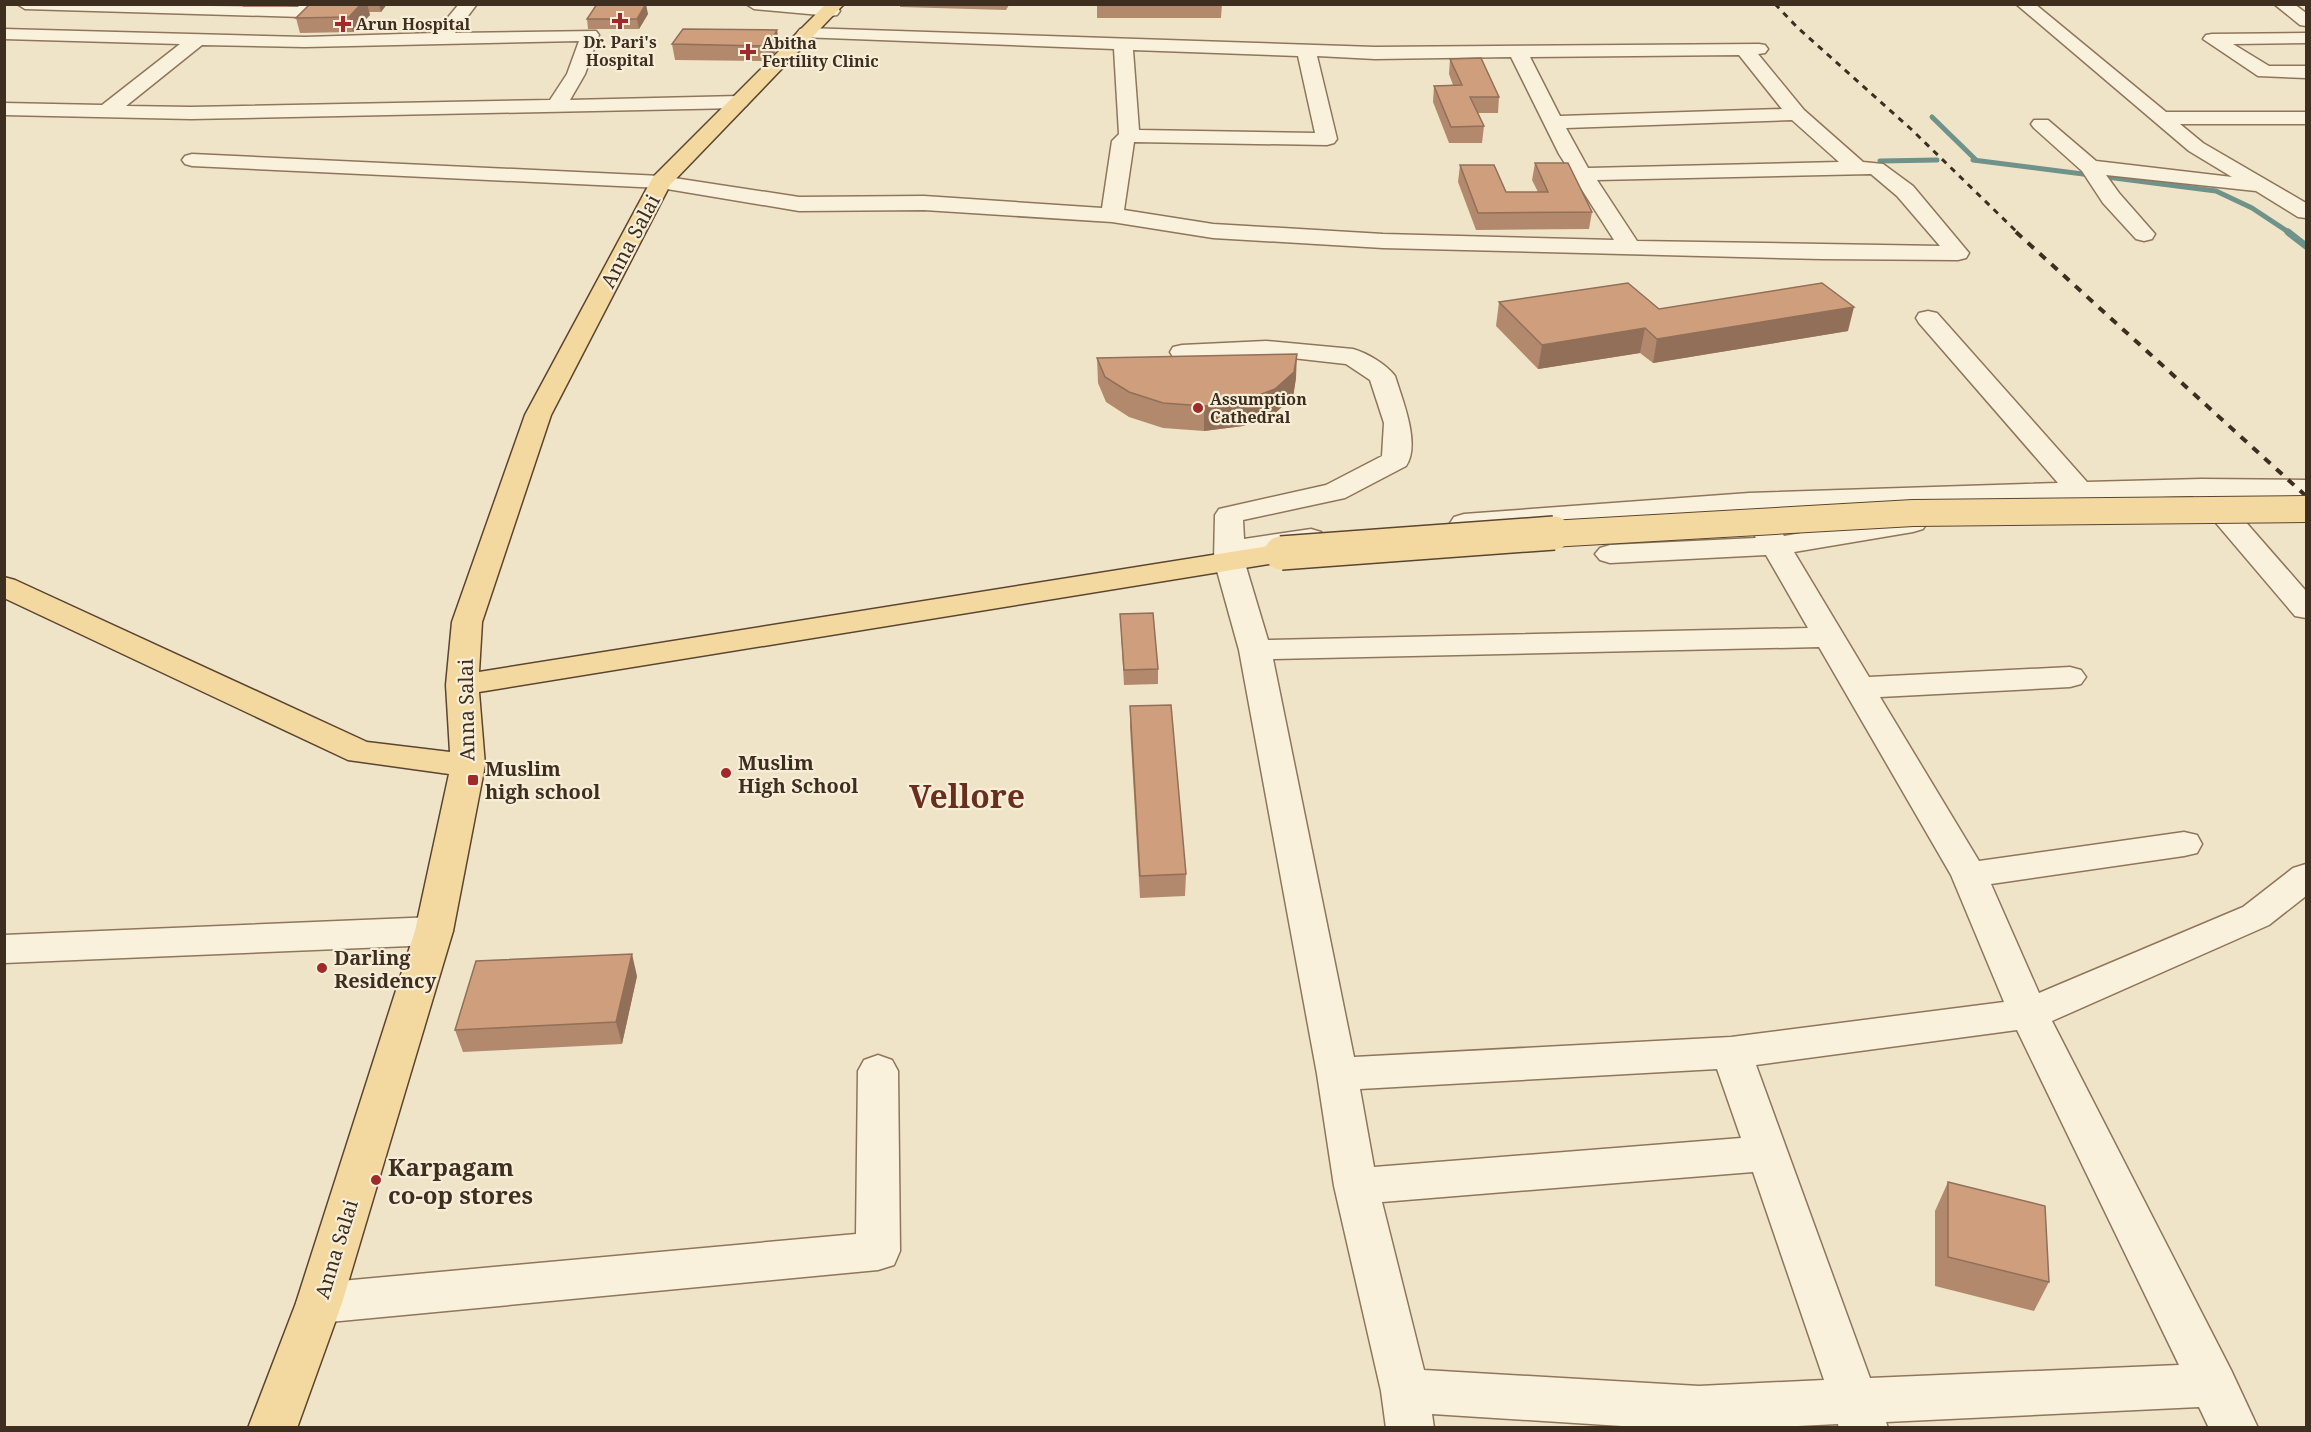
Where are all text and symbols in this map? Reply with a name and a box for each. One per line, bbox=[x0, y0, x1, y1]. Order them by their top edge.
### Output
marker: Dr. Pari's Hospital bbox=[611, 12, 629, 30]
place label: Arun Hospital bbox=[356, 13, 471, 35]
marker: Arun Hospital bbox=[334, 15, 352, 33]
place label: Dr. Pari's Hospital bbox=[583, 31, 657, 71]
place label: Abitha Fertility Clinic bbox=[762, 32, 879, 72]
marker: Abitha Fertility Clinic bbox=[739, 43, 757, 61]
street label: Anna Salai bbox=[594, 189, 666, 293]
place label: Assumption Cathedral bbox=[1210, 388, 1307, 428]
marker: Assumption Cathedral bbox=[1191, 401, 1205, 415]
street label: Anna Salai bbox=[452, 658, 480, 761]
place label: Muslim High School bbox=[738, 749, 858, 799]
place label: Muslim high school bbox=[485, 755, 600, 805]
marker: Muslim High School bbox=[719, 766, 733, 780]
marker: Muslim high school bbox=[466, 773, 480, 787]
district label: Vellore bbox=[909, 774, 1025, 817]
place label: Darling Residency bbox=[334, 944, 437, 994]
marker: Darling Residency bbox=[315, 961, 329, 975]
place label: Karpagam co-op stores bbox=[388, 1150, 533, 1211]
marker: Karpagam co-op stores bbox=[369, 1173, 383, 1187]
street label: Anna Salai bbox=[308, 1196, 364, 1302]

